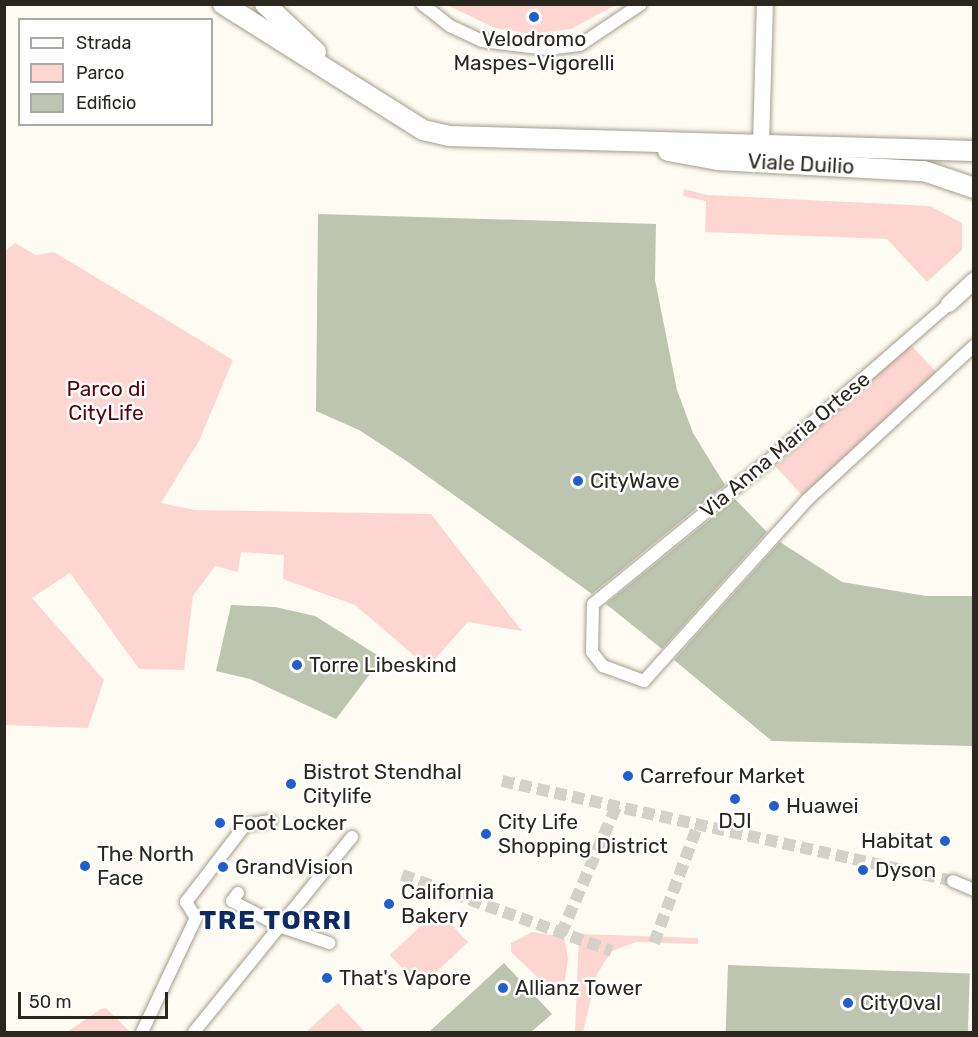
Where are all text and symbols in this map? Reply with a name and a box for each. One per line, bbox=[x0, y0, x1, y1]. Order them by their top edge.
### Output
marker: Velodromo Maspes-Vigorelli bbox=[527, 10, 541, 24]
legend bbox=[18, 18, 213, 126]
place label: Velodromo Maspes-Vigorelli bbox=[453, 26, 615, 76]
text: Strada bbox=[76, 32, 132, 54]
text: Parco bbox=[76, 62, 124, 84]
text: Edificio bbox=[76, 92, 136, 114]
street label: Viale Duilio bbox=[747, 149, 855, 179]
street label: Via Anna Maria Ortese bbox=[695, 366, 875, 524]
park label: Parco di CityLife bbox=[66, 376, 146, 426]
place label: CityWave bbox=[590, 468, 680, 494]
marker: CityWave bbox=[571, 474, 585, 488]
place label: Torre Libeskind bbox=[309, 652, 457, 678]
marker: Torre Libeskind bbox=[290, 658, 304, 672]
place label: Bistrot Stendhal Citylife bbox=[303, 759, 462, 809]
place label: Carrefour Market bbox=[640, 763, 805, 789]
marker: Carrefour Market bbox=[621, 769, 635, 783]
marker: Bistrot Stendhal Citylife bbox=[284, 777, 298, 791]
marker: DJI bbox=[728, 792, 742, 806]
place label: Huawei bbox=[786, 793, 859, 819]
marker: Huawei bbox=[767, 799, 781, 813]
place label: DJI bbox=[718, 808, 752, 834]
place label: City Life Shopping District bbox=[498, 809, 668, 859]
place label: Foot Locker bbox=[232, 810, 347, 836]
marker: Foot Locker bbox=[213, 816, 227, 830]
marker: City Life Shopping District bbox=[479, 827, 493, 841]
place label: Habitat bbox=[861, 828, 933, 854]
marker: Habitat bbox=[938, 834, 952, 848]
place label: The North Face bbox=[97, 841, 194, 891]
place label: GrandVision bbox=[235, 854, 353, 880]
place label: Dyson bbox=[875, 857, 936, 883]
marker: The North Face bbox=[78, 859, 92, 873]
marker: GrandVision bbox=[216, 860, 230, 874]
marker: Dyson bbox=[856, 863, 870, 877]
place label: California Bakery bbox=[401, 879, 494, 929]
marker: California Bakery bbox=[382, 897, 396, 911]
district label: TRE TORRI bbox=[199, 905, 353, 937]
place label: That's Vapore bbox=[339, 965, 471, 991]
marker: That's Vapore bbox=[320, 971, 334, 985]
place label: Allianz Tower bbox=[515, 975, 643, 1001]
scale bar bbox=[21, 980, 171, 1018]
marker: Allianz Tower bbox=[496, 981, 510, 995]
place label: CityOval bbox=[860, 990, 941, 1016]
text: 50 m bbox=[29, 991, 72, 1013]
marker: CityOval bbox=[841, 996, 855, 1010]

